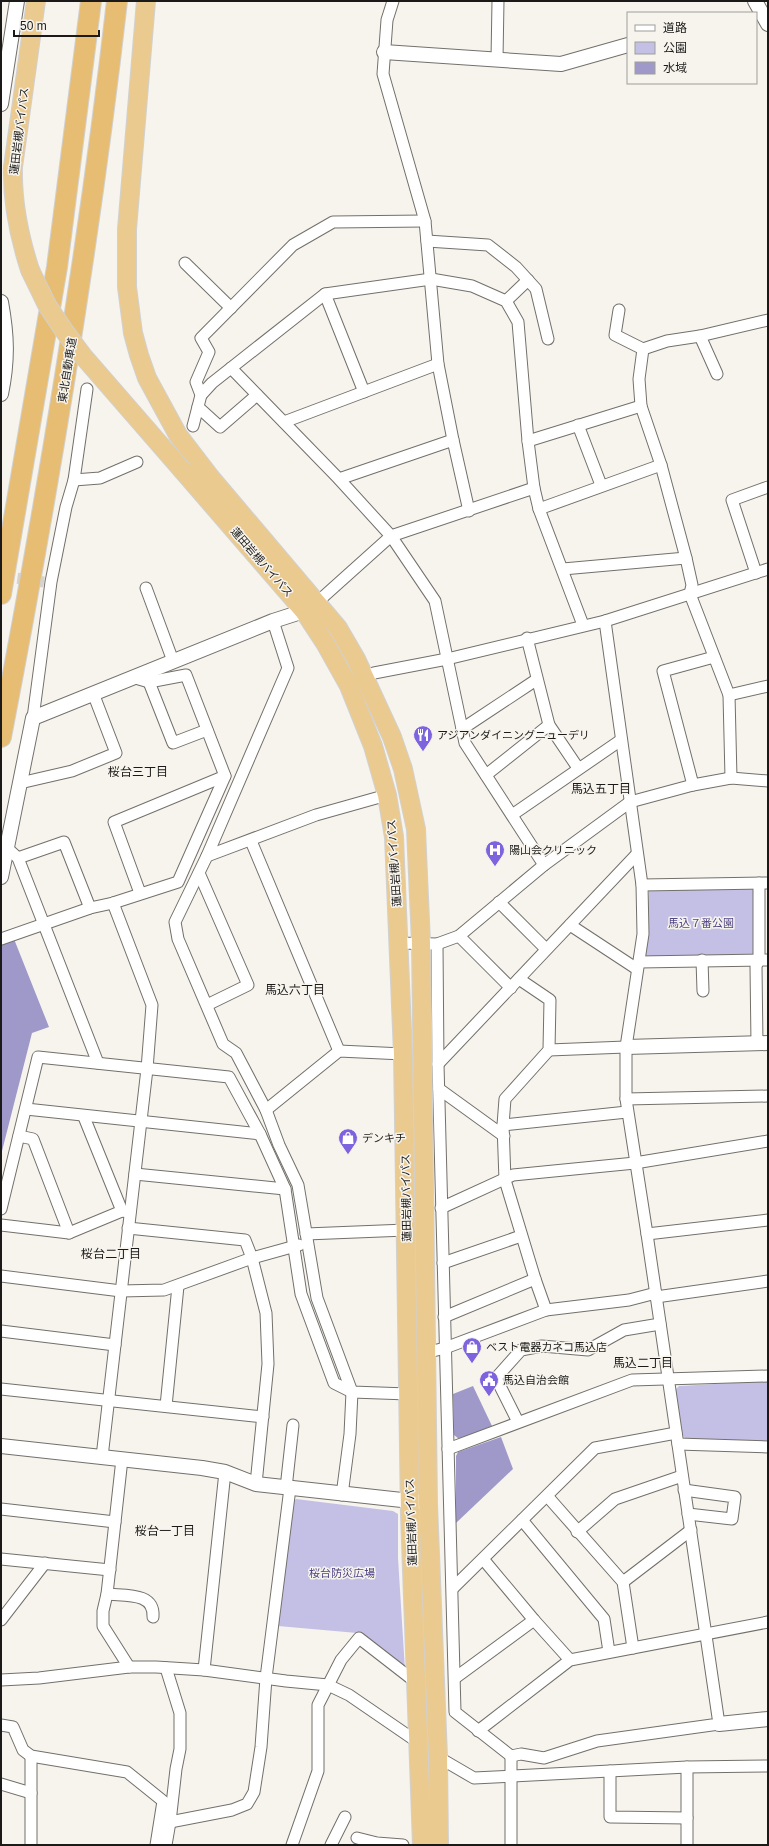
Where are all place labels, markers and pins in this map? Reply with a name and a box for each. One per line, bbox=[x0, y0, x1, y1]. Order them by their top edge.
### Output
restaurant icon: アジアンダイニングニューデリ bbox=[412, 724, 434, 752]
place label: アジアンダイニングニューデリ bbox=[437, 729, 590, 741]
hospital icon: 陽山会クリニック bbox=[484, 839, 506, 867]
place label: 陽山会クリニック bbox=[509, 844, 597, 856]
shop icon: デンキチ bbox=[337, 1127, 359, 1155]
place label: デンキチ bbox=[362, 1132, 406, 1144]
shop icon: ベスト電器カネコ馬込店 bbox=[461, 1336, 483, 1364]
place label: ベスト電器カネコ馬込店 bbox=[486, 1341, 607, 1353]
public building icon: 馬込自治会館 bbox=[478, 1369, 500, 1397]
place label: 馬込自治会館 bbox=[503, 1374, 569, 1386]

